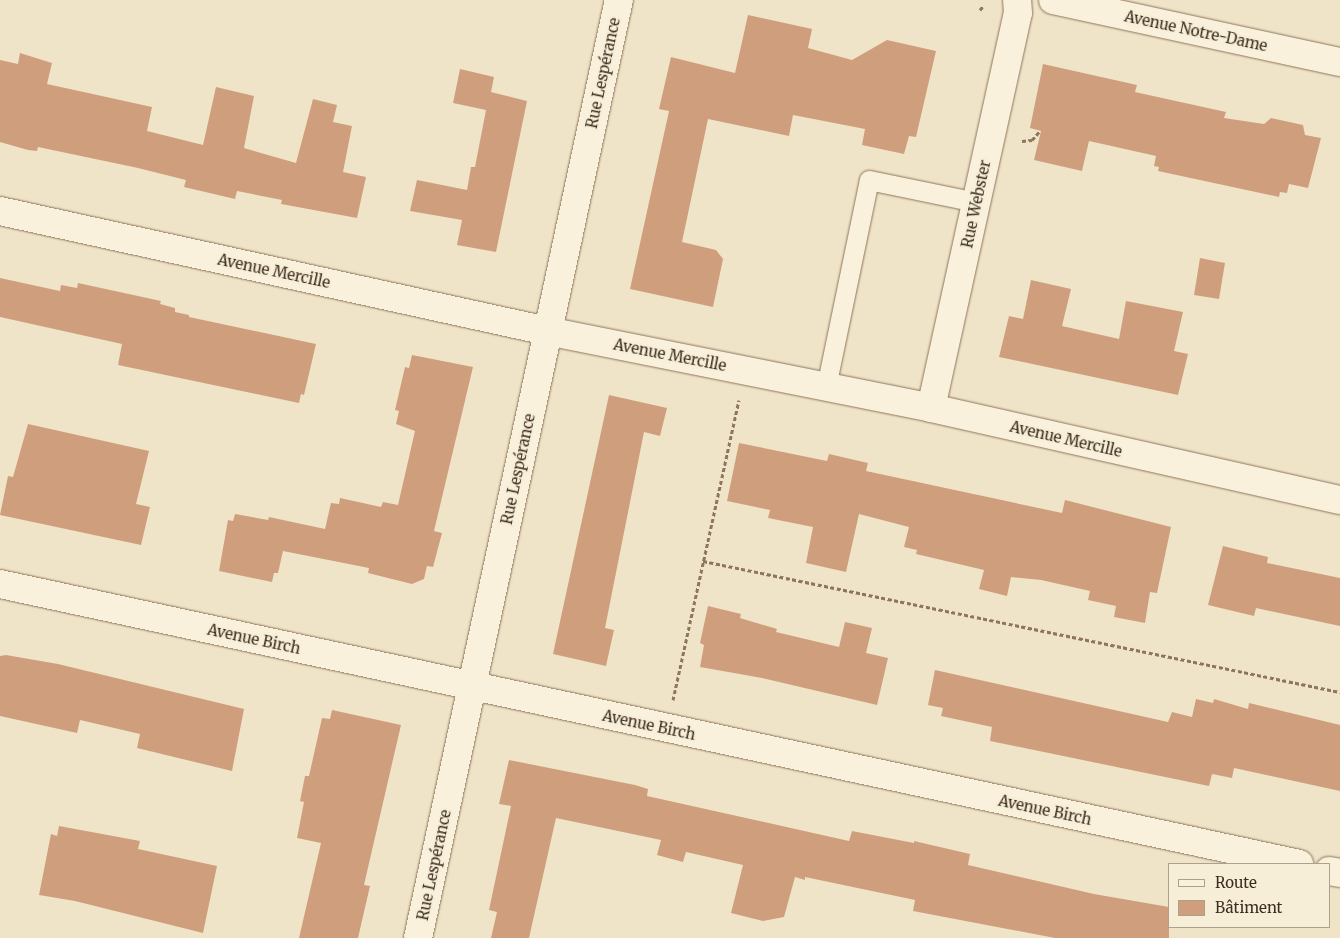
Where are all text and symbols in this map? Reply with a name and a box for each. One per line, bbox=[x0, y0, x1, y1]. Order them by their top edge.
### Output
street label: Avenue Notre-Dame bbox=[1123, 7, 1269, 55]
street label: Rue Lespérance bbox=[582, 16, 624, 130]
street label: Rue Webster bbox=[958, 158, 994, 250]
street label: Avenue Mercille bbox=[216, 250, 332, 292]
street label: Avenue Mercille bbox=[612, 335, 728, 375]
street label: Rue Lespérance bbox=[497, 412, 539, 526]
street label: Avenue Mercille bbox=[1008, 417, 1124, 461]
street label: Avenue Birch bbox=[206, 620, 302, 658]
street label: Avenue Birch bbox=[601, 706, 697, 744]
street label: Avenue Birch bbox=[997, 791, 1093, 829]
street label: Rue Lespérance bbox=[413, 808, 455, 922]
legend bbox=[1168, 863, 1330, 928]
text: Route bbox=[1215, 873, 1257, 892]
text: Bâtiment bbox=[1215, 898, 1282, 917]

